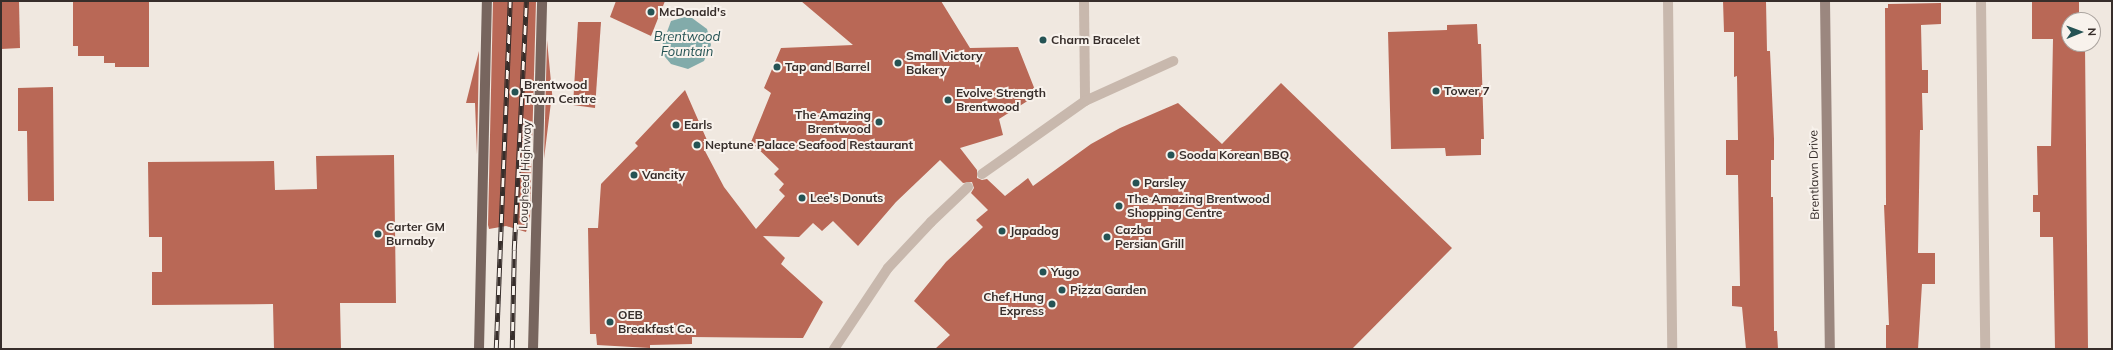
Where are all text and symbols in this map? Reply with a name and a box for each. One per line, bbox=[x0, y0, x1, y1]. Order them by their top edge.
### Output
place label: McDonald's bbox=[659, 5, 726, 19]
marker: McDonald's bbox=[646, 7, 656, 17]
north arrow bbox=[2061, 12, 2101, 52]
text: N bbox=[2085, 28, 2099, 36]
water label: Brentwood Fountain bbox=[654, 29, 720, 60]
place label: Charm Bracelet bbox=[1051, 33, 1140, 47]
marker: Charm Bracelet bbox=[1038, 35, 1048, 45]
place label: Small Victory Bakery bbox=[906, 49, 983, 77]
marker: Small Victory Bakery bbox=[893, 58, 903, 68]
place label: Tap and Barrel bbox=[785, 60, 870, 74]
marker: Tap and Barrel bbox=[772, 62, 782, 72]
place label: Brentwood Town Centre bbox=[524, 78, 596, 106]
place label: Tower 7 bbox=[1444, 84, 1490, 98]
marker: Brentwood Town Centre bbox=[509, 86, 521, 98]
place label: Evolve Strength Brentwood bbox=[956, 86, 1046, 114]
marker: Tower 7 bbox=[1431, 86, 1441, 96]
marker: Evolve Strength Brentwood bbox=[943, 95, 953, 105]
place label: The Amazing Brentwood bbox=[795, 108, 871, 136]
marker: The Amazing Brentwood bbox=[874, 117, 884, 127]
place label: Earls bbox=[684, 118, 712, 132]
marker: Earls bbox=[671, 120, 681, 130]
street label: Lougheed Highway bbox=[516, 121, 534, 229]
street label: Brentlawn Drive bbox=[1806, 130, 1822, 220]
place label: Neptune Palace Seafood Restaurant bbox=[705, 138, 913, 152]
marker: Neptune Palace Seafood Restaurant bbox=[692, 140, 702, 150]
place label: Sooda Korean BBQ bbox=[1179, 148, 1289, 162]
marker: Sooda Korean BBQ bbox=[1166, 150, 1176, 160]
place label: Vancity bbox=[642, 168, 685, 182]
marker: Vancity bbox=[629, 170, 639, 180]
place label: Parsley bbox=[1144, 176, 1186, 190]
marker: Parsley bbox=[1131, 178, 1141, 188]
place label: Lee's Donuts bbox=[810, 191, 883, 205]
place label: The Amazing Brentwood Shopping Centre bbox=[1127, 192, 1270, 220]
marker: Lee's Donuts bbox=[797, 193, 807, 203]
marker: The Amazing Brentwood Shopping Centre bbox=[1114, 201, 1124, 211]
place label: Carter GM Burnaby bbox=[386, 220, 445, 248]
place label: Cazba Persian Grill bbox=[1115, 223, 1184, 251]
place label: Japadog bbox=[1010, 224, 1059, 238]
marker: Japadog bbox=[997, 226, 1007, 236]
marker: Carter GM Burnaby bbox=[373, 229, 383, 239]
marker: Cazba Persian Grill bbox=[1102, 232, 1112, 242]
place label: Yugo bbox=[1051, 265, 1079, 279]
marker: Yugo bbox=[1038, 267, 1048, 277]
place label: Pizza Garden bbox=[1070, 283, 1147, 297]
marker: Pizza Garden bbox=[1057, 285, 1067, 295]
place label: Chef Hung Express bbox=[983, 290, 1044, 318]
marker: Chef Hung Express bbox=[1047, 299, 1057, 309]
place label: OEB Breakfast Co. bbox=[618, 308, 695, 336]
marker: OEB Breakfast Co. bbox=[605, 317, 615, 327]

